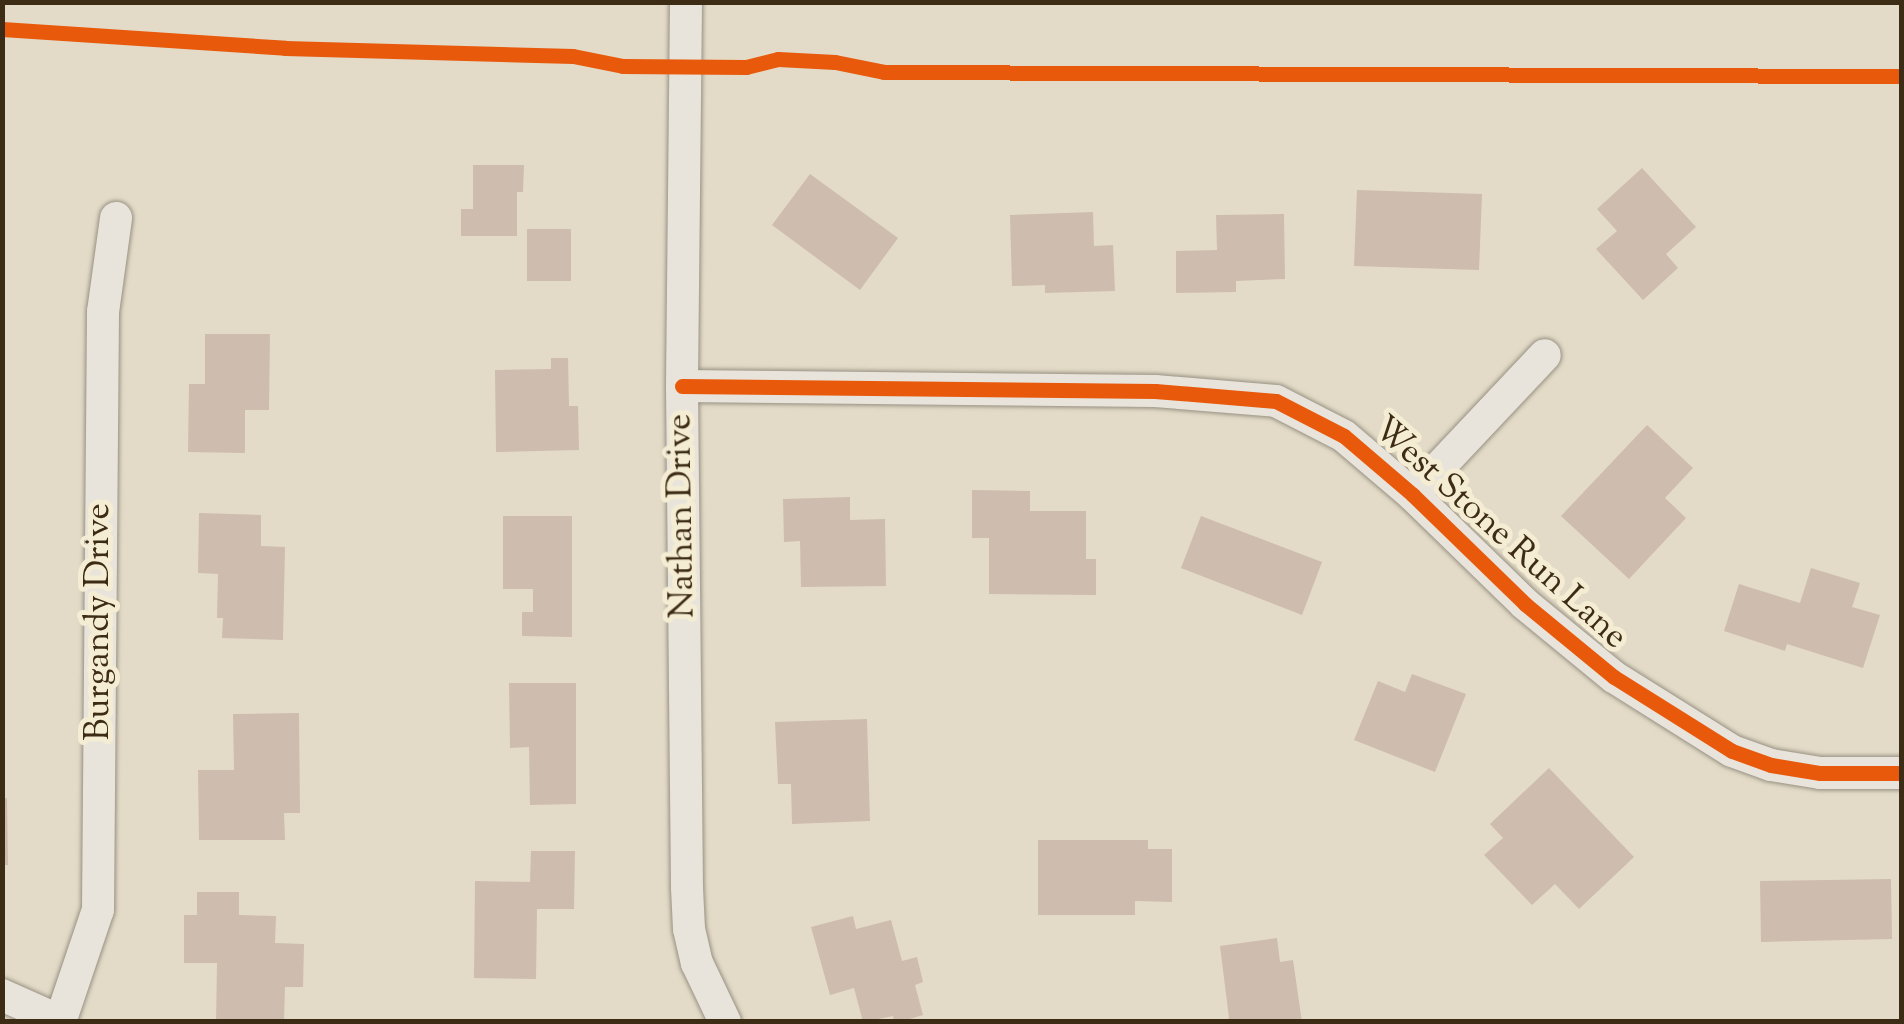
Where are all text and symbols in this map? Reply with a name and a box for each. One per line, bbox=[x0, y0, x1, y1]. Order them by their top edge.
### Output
street label: West Stone Run Lane bbox=[1363, 409, 1635, 659]
street label: Nathan Drive bbox=[660, 413, 706, 619]
street label: Burgandy Drive bbox=[79, 503, 121, 741]

